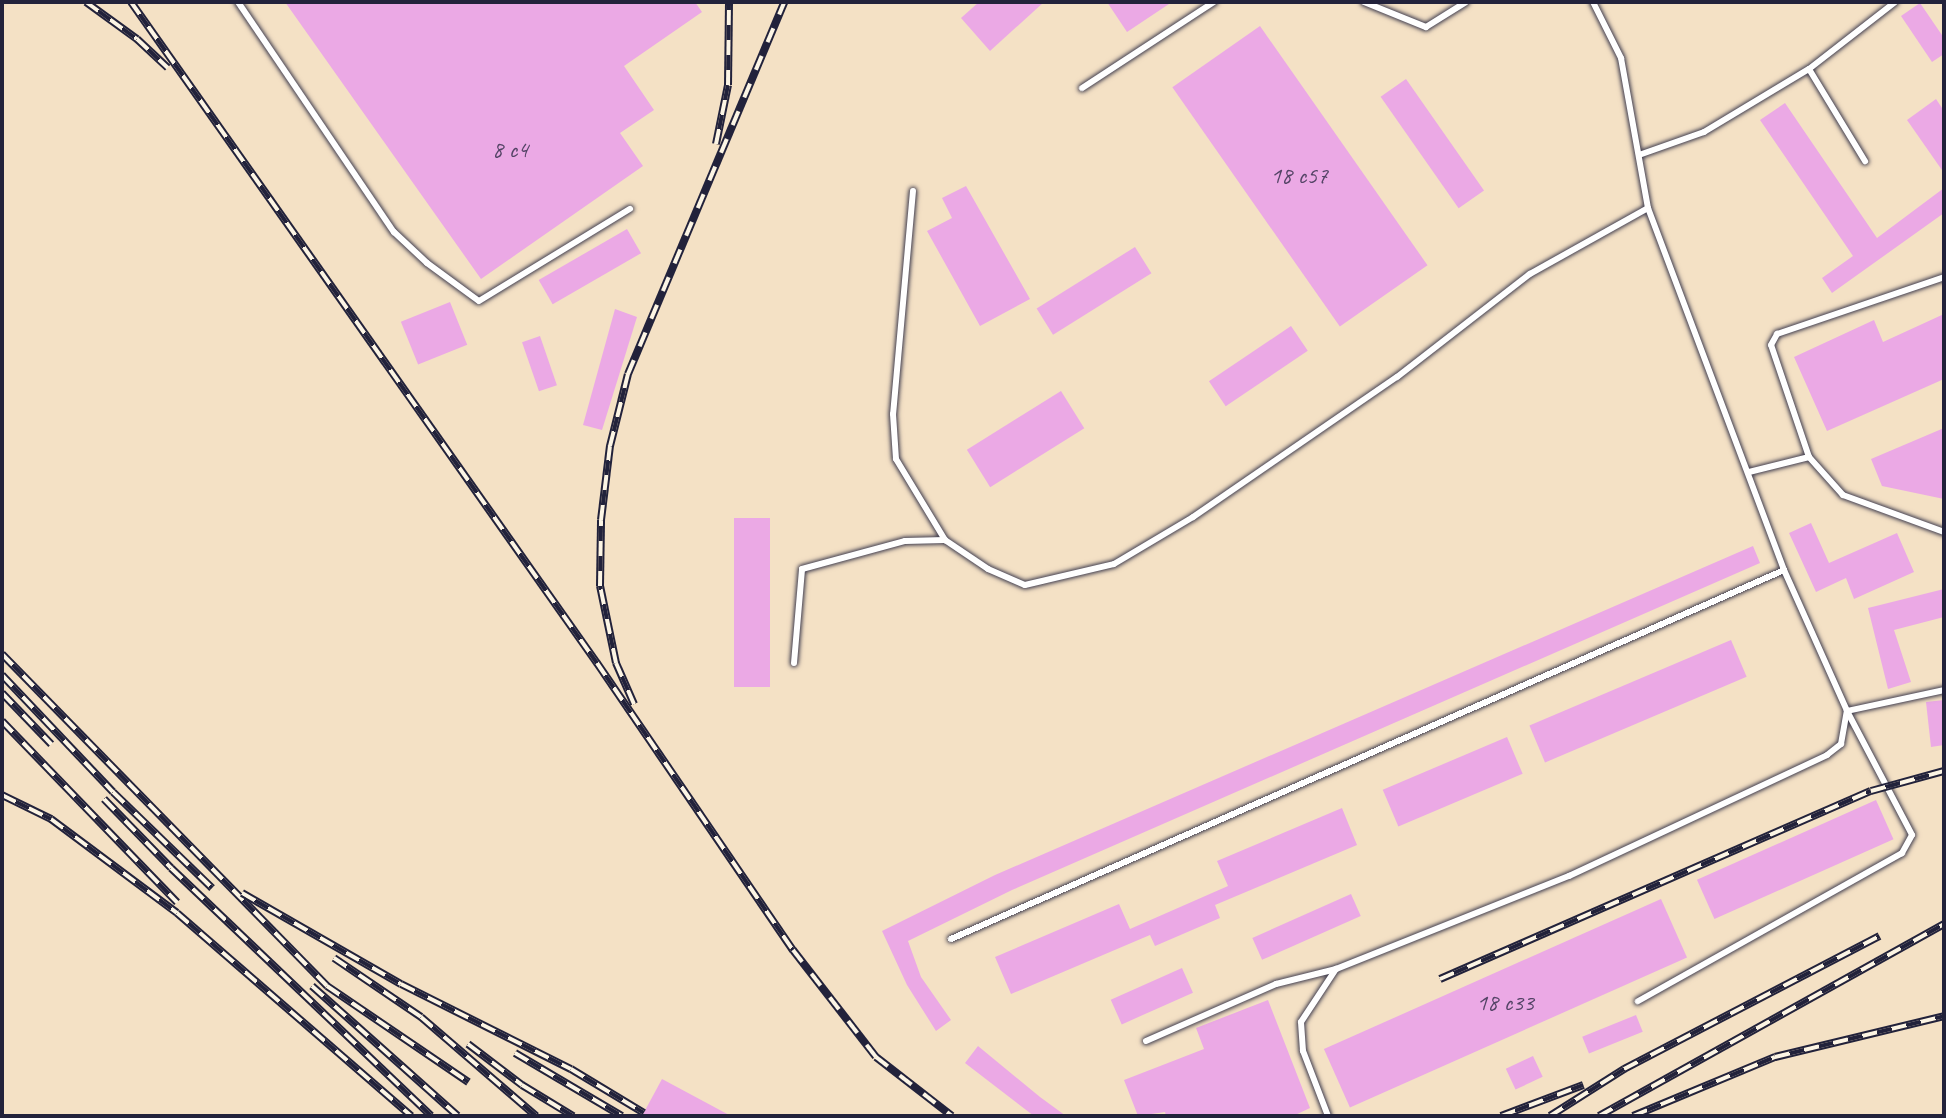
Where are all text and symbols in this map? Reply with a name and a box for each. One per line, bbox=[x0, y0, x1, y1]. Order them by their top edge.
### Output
house number: 8 с4 bbox=[492, 136, 528, 164]
house number: 18 с57 bbox=[1270, 162, 1328, 190]
house number: 18 с33 bbox=[1476, 989, 1534, 1017]

